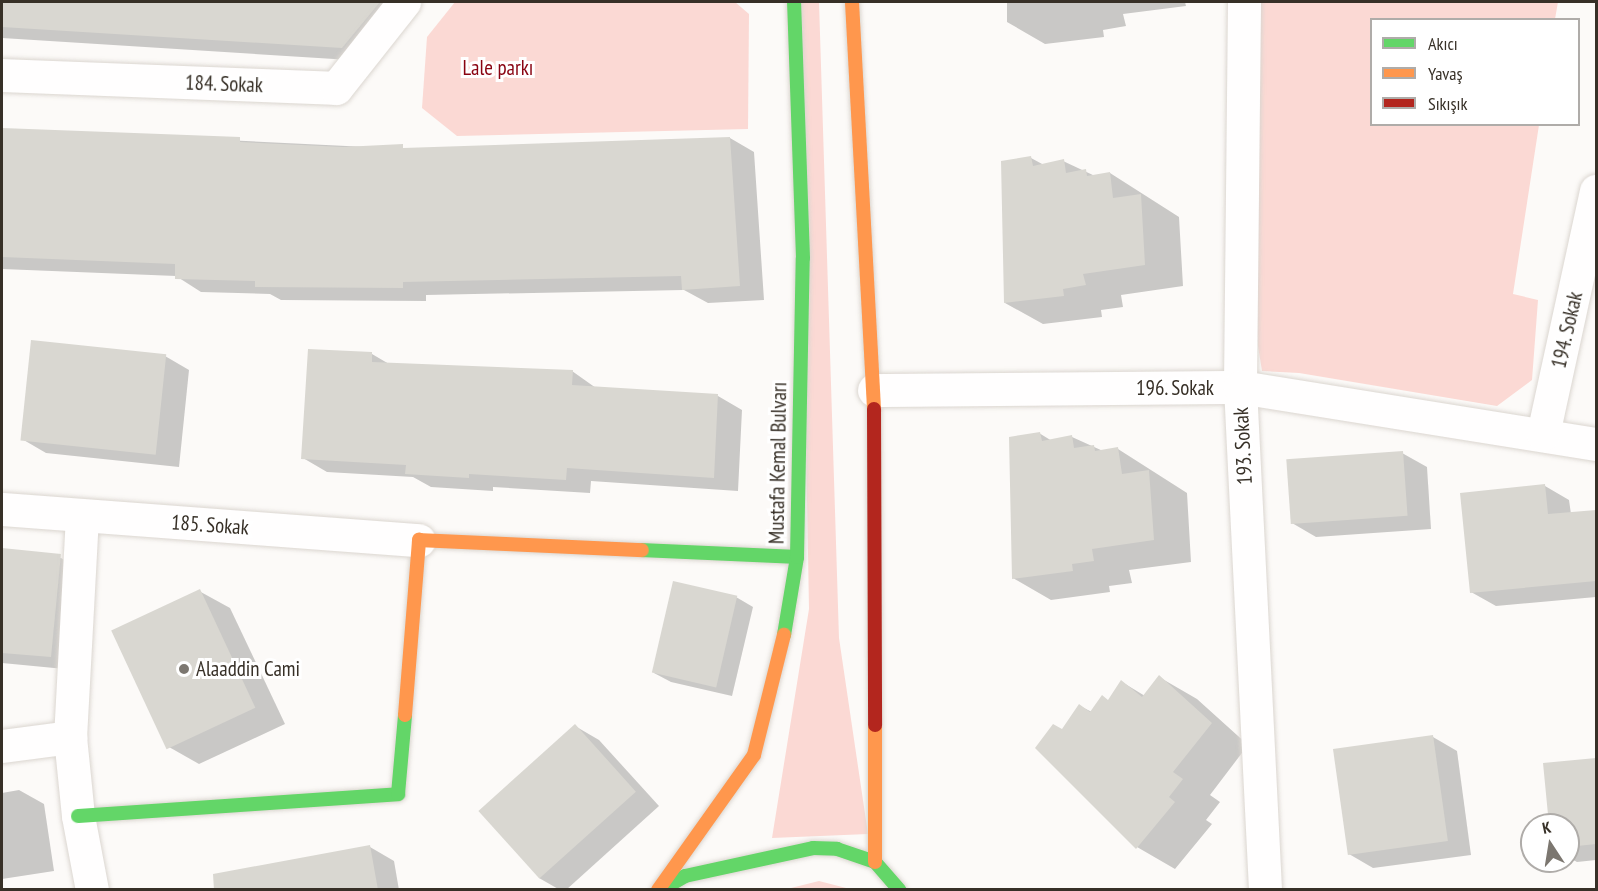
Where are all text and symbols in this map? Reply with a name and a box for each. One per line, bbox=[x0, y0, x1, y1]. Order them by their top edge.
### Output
legend bbox=[1370, 18, 1580, 126]
text: Akıcı bbox=[1428, 32, 1458, 55]
park label: Lale parkı bbox=[463, 55, 533, 81]
text: Yavaş bbox=[1428, 62, 1463, 85]
street label: 184. Sokak bbox=[184, 70, 264, 98]
text: Sıkışık bbox=[1428, 92, 1467, 115]
street label: 194. Sokak bbox=[1546, 289, 1588, 371]
street label: 196. Sokak bbox=[1135, 375, 1215, 401]
street label: Mustafa Kemal Bulvarı bbox=[764, 382, 792, 544]
street label: 193. Sokak bbox=[1228, 406, 1258, 486]
street label: 185. Sokak bbox=[170, 510, 250, 540]
place label: Alaaddin Cami bbox=[196, 656, 300, 682]
marker: Alaaddin Cami bbox=[177, 662, 191, 676]
north arrow bbox=[1520, 813, 1580, 873]
text: K bbox=[1541, 817, 1553, 838]

